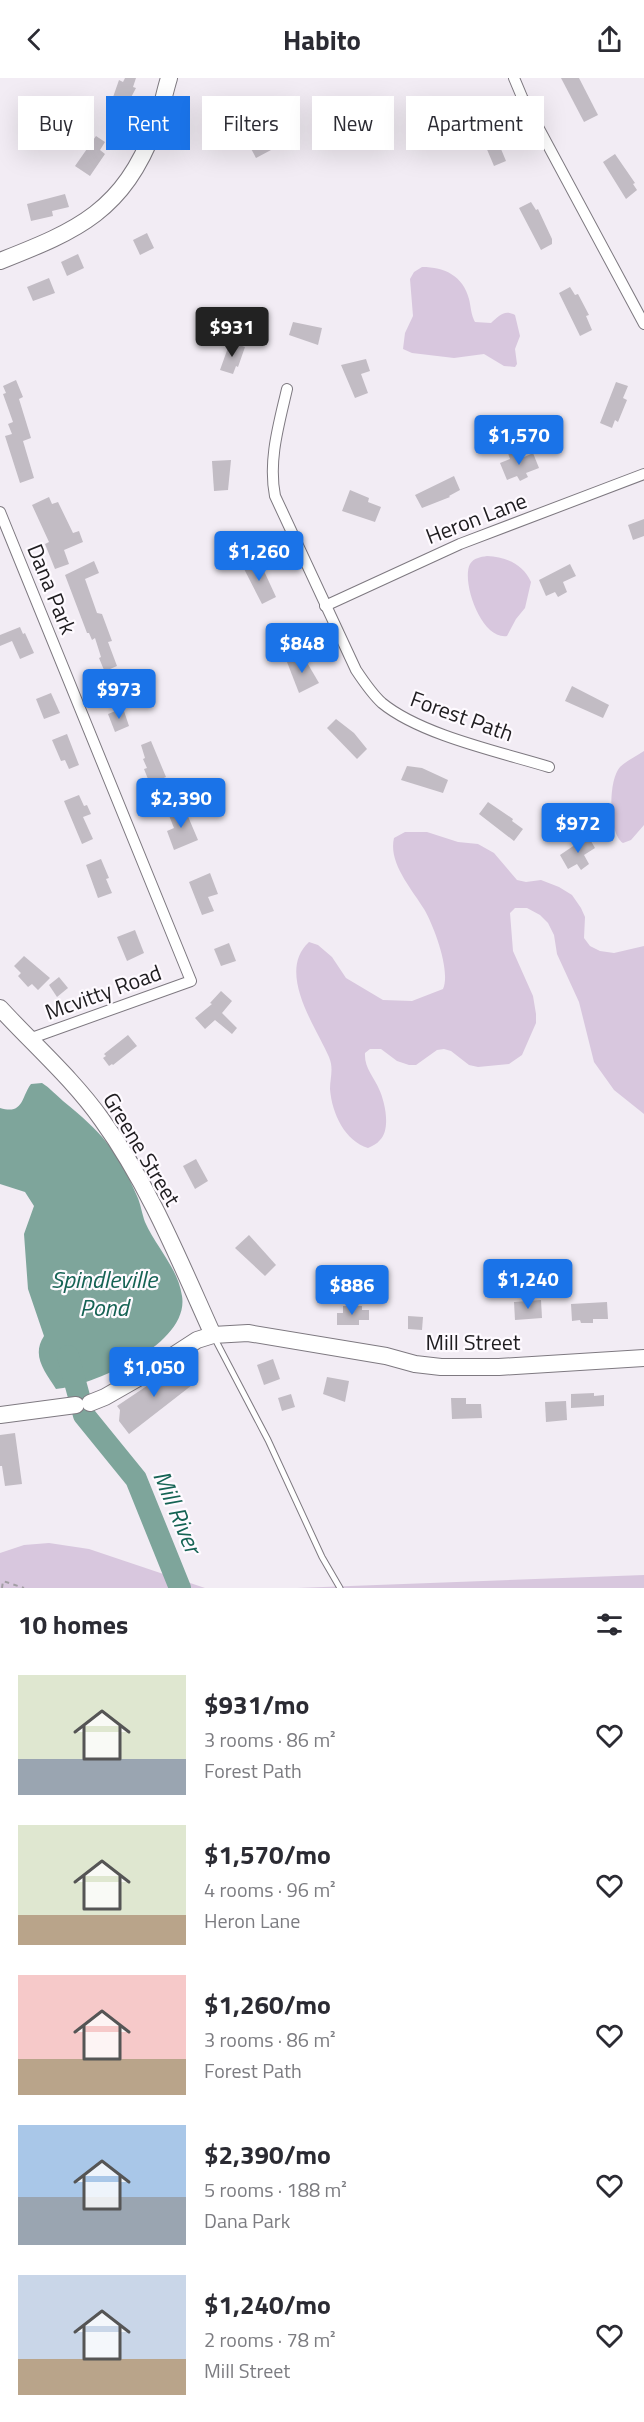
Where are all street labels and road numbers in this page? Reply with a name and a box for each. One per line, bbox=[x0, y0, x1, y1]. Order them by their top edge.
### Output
street label: Heron Lane bbox=[420, 483, 532, 553]
street label: Dana Park bbox=[18, 539, 86, 640]
street label: Forest Path bbox=[406, 682, 518, 750]
street label: Mcvitty Road bbox=[40, 955, 166, 1029]
street label: Greene Street bbox=[95, 1086, 190, 1213]
street label: Mill Street bbox=[425, 1325, 521, 1359]

